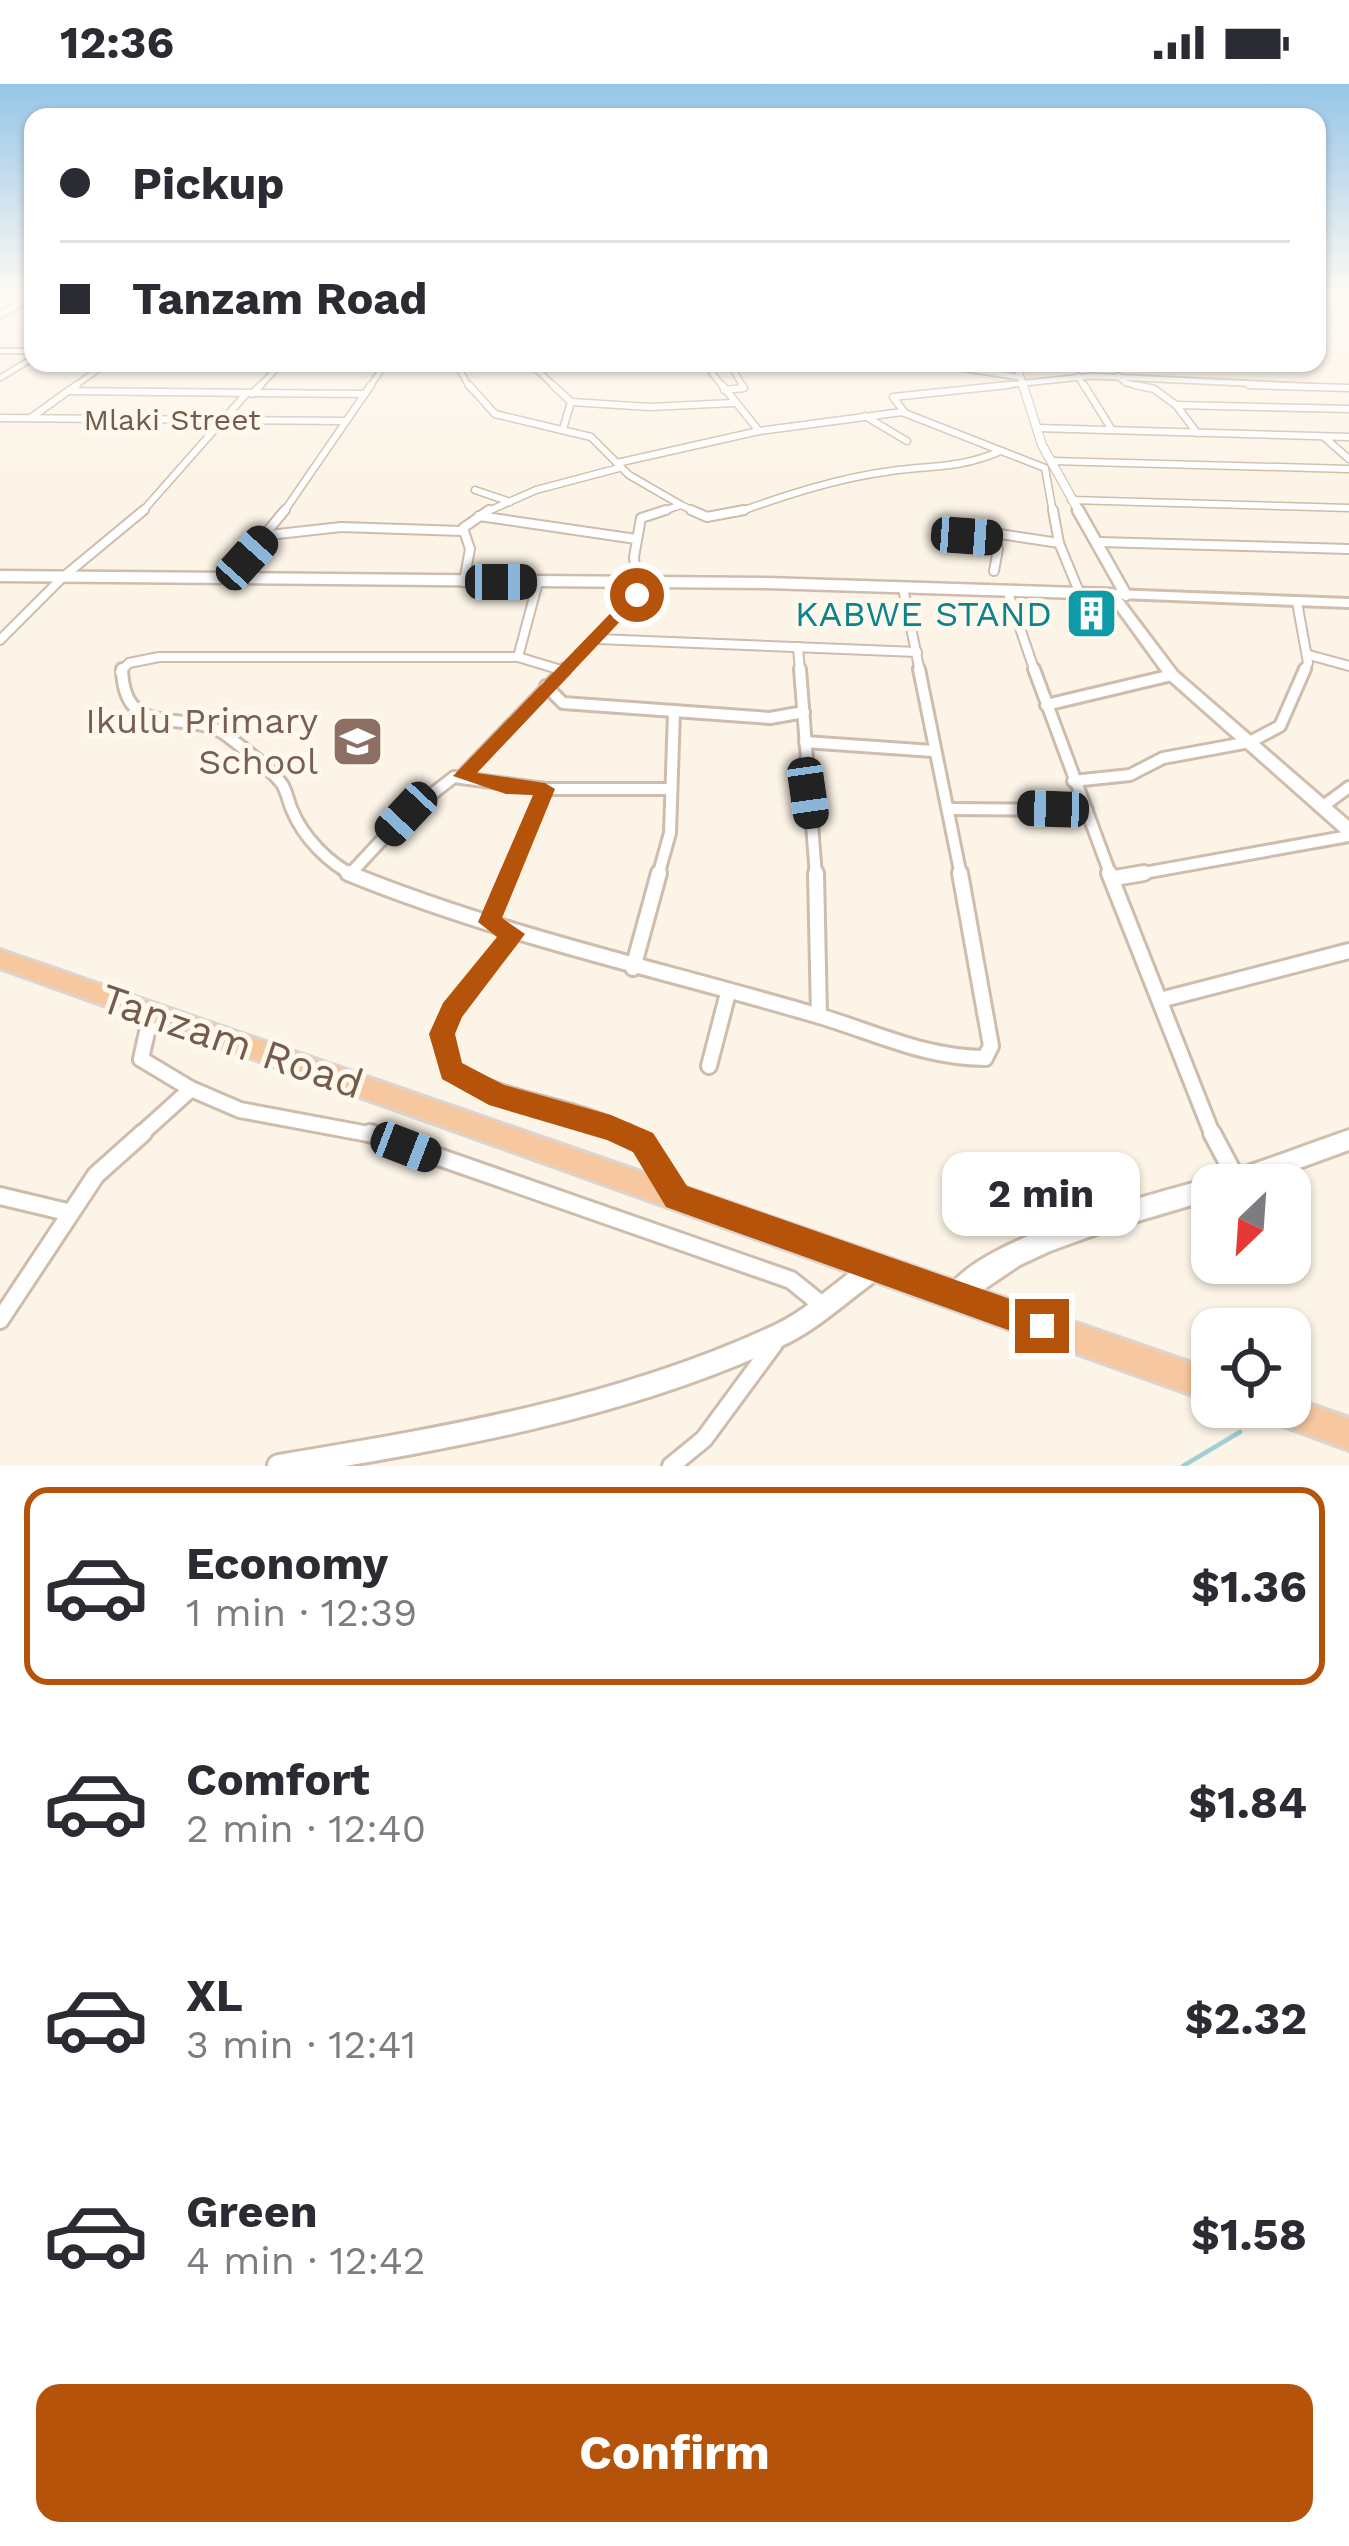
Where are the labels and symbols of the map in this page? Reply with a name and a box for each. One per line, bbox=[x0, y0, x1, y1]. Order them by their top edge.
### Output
street label: Mlaki Street bbox=[83, 402, 261, 437]
car bbox=[930, 516, 1004, 556]
car bbox=[210, 519, 284, 597]
car bbox=[465, 564, 537, 600]
route start bbox=[610, 568, 664, 622]
building icon: KABWE STAND bbox=[1063, 586, 1119, 642]
place label: KABWE STAND bbox=[795, 593, 1052, 635]
place label: Ikulu Primary School bbox=[85, 700, 318, 783]
school or university icon: Ikulu Primary School bbox=[329, 714, 385, 770]
car bbox=[785, 755, 831, 831]
car bbox=[368, 775, 444, 853]
car bbox=[1016, 790, 1090, 828]
street label: Tanzam Road bbox=[95, 973, 369, 1109]
car bbox=[366, 1117, 446, 1177]
callout: 2 min bbox=[943, 1152, 1141, 1236]
north arrow bbox=[1191, 1164, 1311, 1284]
route end bbox=[1015, 1299, 1069, 1353]

